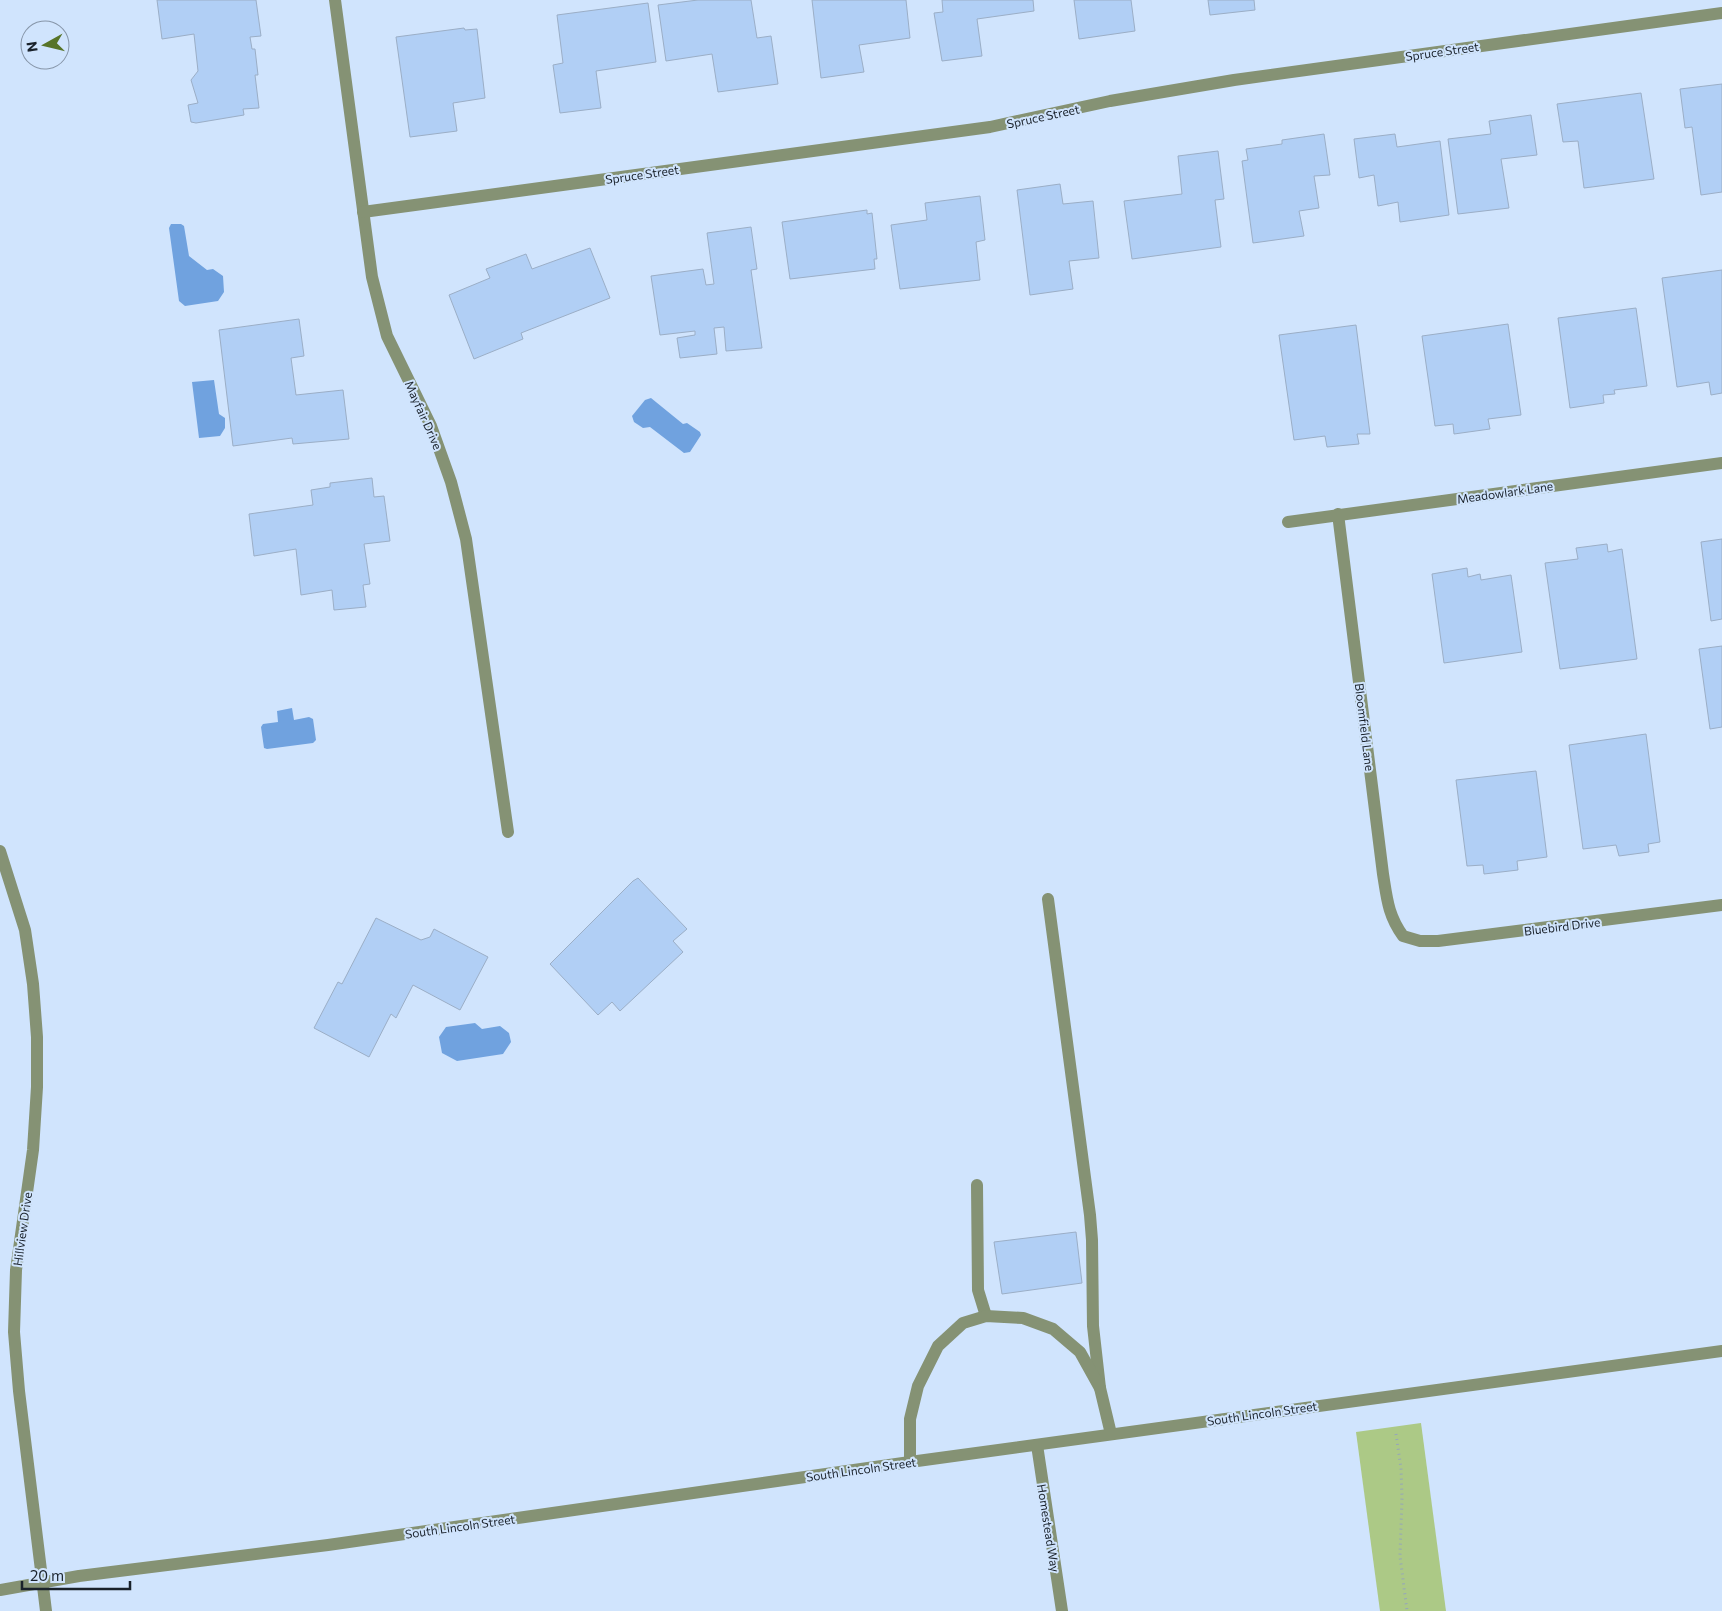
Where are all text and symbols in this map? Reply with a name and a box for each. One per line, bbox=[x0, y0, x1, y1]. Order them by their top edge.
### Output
north arrow bbox=[20, 20, 70, 70]
street label: Spruce Street bbox=[1404, 39, 1480, 63]
text: N bbox=[22, 40, 41, 53]
street label: Spruce Street bbox=[1005, 101, 1081, 131]
street label: Spruce Street bbox=[604, 162, 680, 186]
street label: Mayfair Drive bbox=[403, 378, 445, 452]
street label: Meadowlark Lane bbox=[1456, 478, 1554, 506]
street label: Bloomfield Lane bbox=[1353, 682, 1377, 772]
street label: Bluebird Drive bbox=[1523, 914, 1601, 938]
street label: Hillview Drive bbox=[10, 1191, 34, 1267]
street label: South Lincoln Street bbox=[1206, 1398, 1318, 1428]
street label: South Lincoln Street bbox=[805, 1454, 917, 1484]
street label: Homestead Way bbox=[1035, 1483, 1063, 1573]
street label: South Lincoln Street bbox=[404, 1511, 516, 1541]
scale bar bbox=[22, 1558, 130, 1590]
text: 20 m bbox=[30, 1566, 64, 1584]

